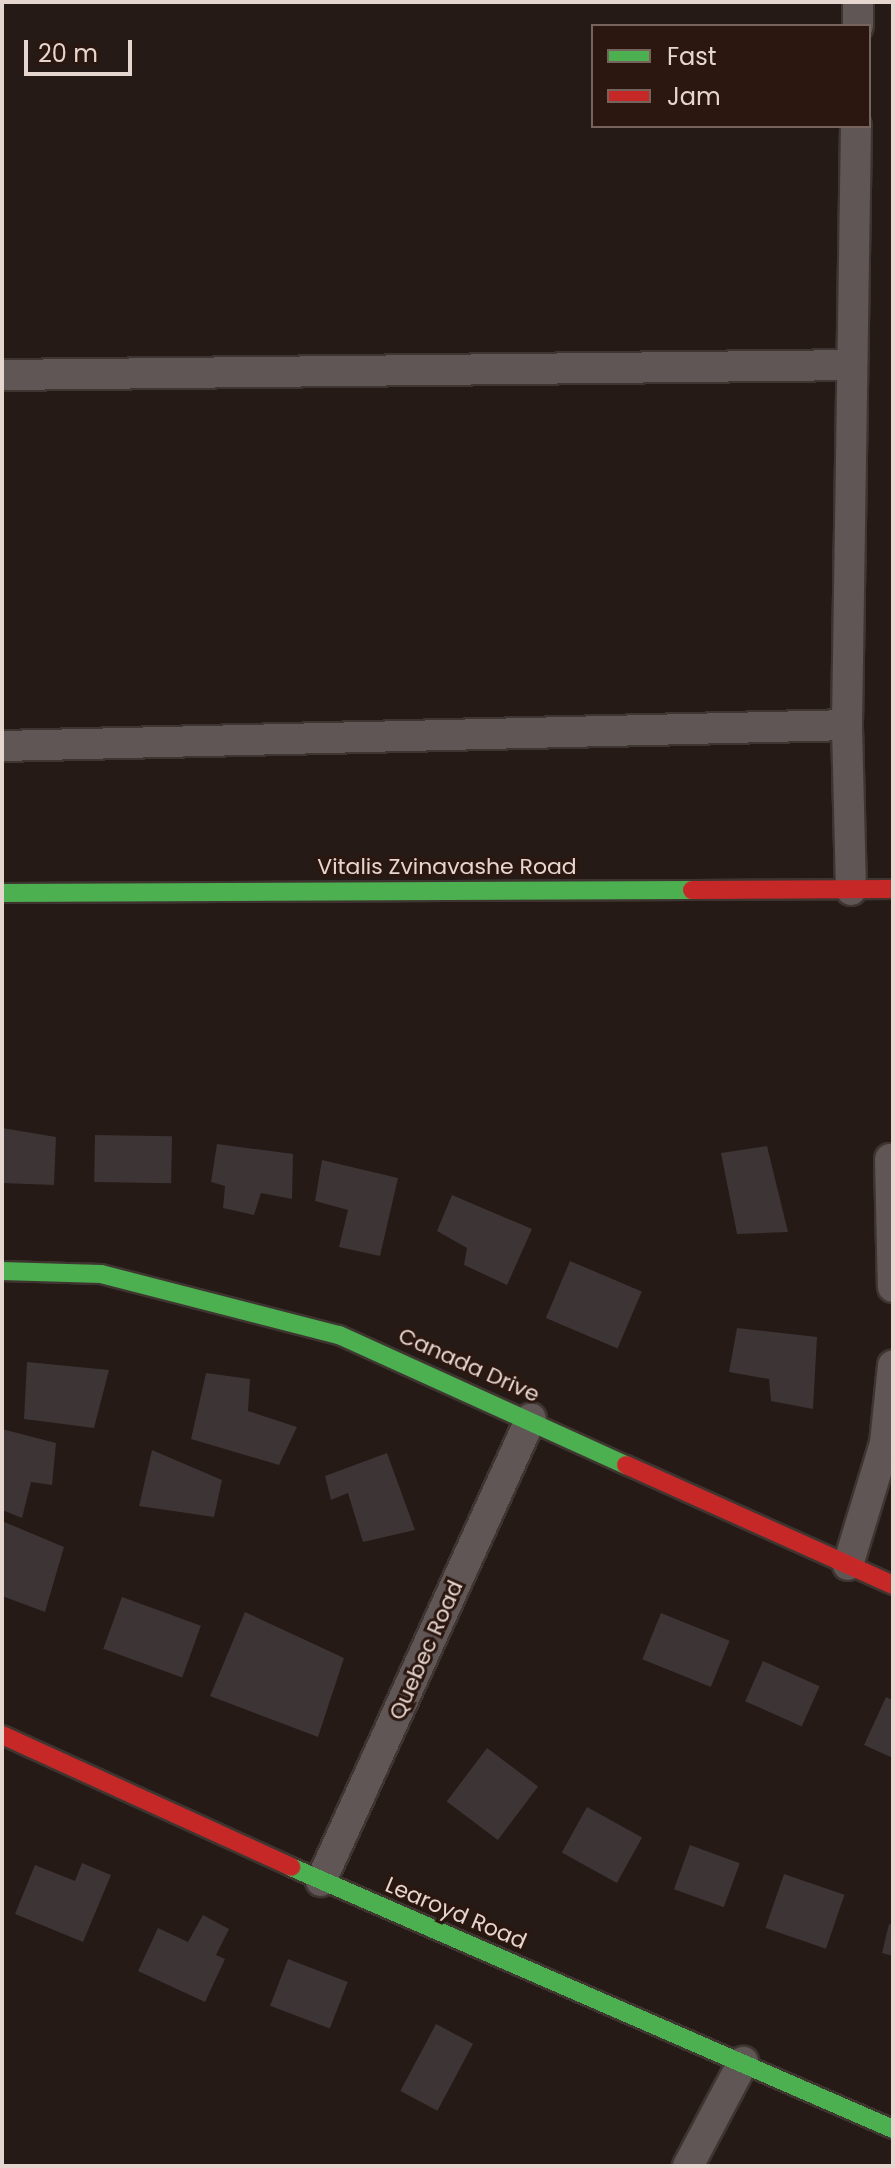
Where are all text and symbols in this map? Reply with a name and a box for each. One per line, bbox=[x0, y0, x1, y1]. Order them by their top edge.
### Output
scale bar bbox=[28, 24, 136, 74]
legend bbox=[591, 24, 871, 128]
text: 20 m bbox=[38, 37, 98, 70]
text: Fast bbox=[667, 40, 717, 73]
text: Jam bbox=[667, 80, 721, 113]
street label: Vitalis Zvinavashe Road bbox=[317, 854, 577, 880]
street label: Canada Drive bbox=[394, 1322, 544, 1408]
street label: Quebec Road bbox=[383, 1576, 469, 1724]
street label: Learoyd Road bbox=[382, 1871, 530, 1955]

